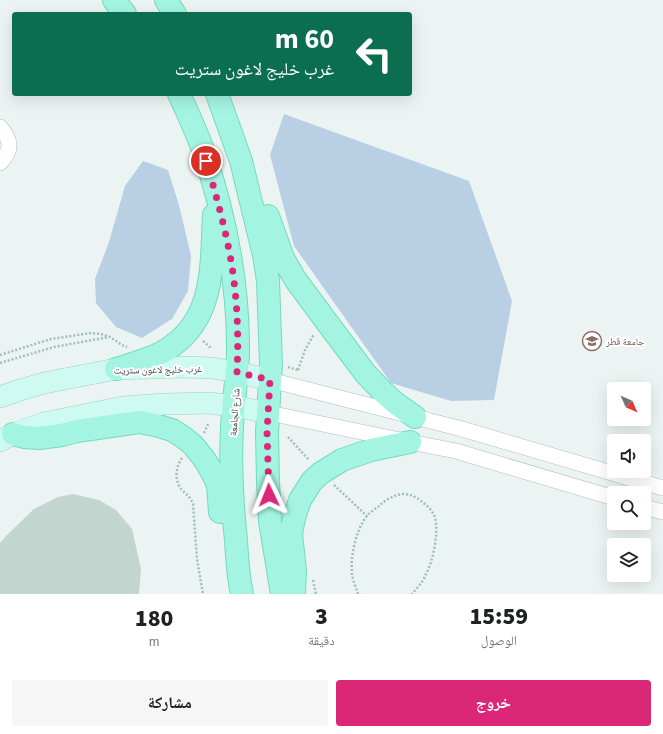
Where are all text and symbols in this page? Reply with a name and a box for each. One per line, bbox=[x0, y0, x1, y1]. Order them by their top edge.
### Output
text: 60 m bbox=[275, 19, 334, 59]
icon: left bbox=[348, 28, 400, 80]
text: غرب خليج لاغون ستريت bbox=[175, 57, 334, 82]
pin bbox=[189, 144, 223, 178]
icon: arrive bbox=[195, 150, 217, 172]
school or university icon: جامعة قطر bbox=[581, 330, 603, 352]
place label: جامعة قطر bbox=[605, 335, 645, 349]
street label: غرب خليج لاغون ستريت bbox=[114, 362, 202, 378]
north arrow bbox=[607, 382, 651, 426]
map controls bbox=[607, 382, 651, 582]
street label: شارع الجامعة bbox=[226, 387, 244, 436]
button: sound bbox=[607, 434, 651, 478]
position arrow bbox=[248, 474, 290, 516]
button: search bbox=[607, 486, 651, 530]
button: layers bbox=[607, 538, 651, 582]
text: 3 bbox=[315, 599, 328, 634]
text: 15:59 bbox=[469, 599, 528, 634]
text: 180 bbox=[135, 601, 173, 636]
text: دقيقة bbox=[308, 632, 335, 650]
text: الوصول bbox=[481, 632, 517, 650]
text: m bbox=[149, 633, 159, 651]
button: مشاركة bbox=[12, 680, 328, 726]
button: خروج bbox=[336, 680, 651, 726]

